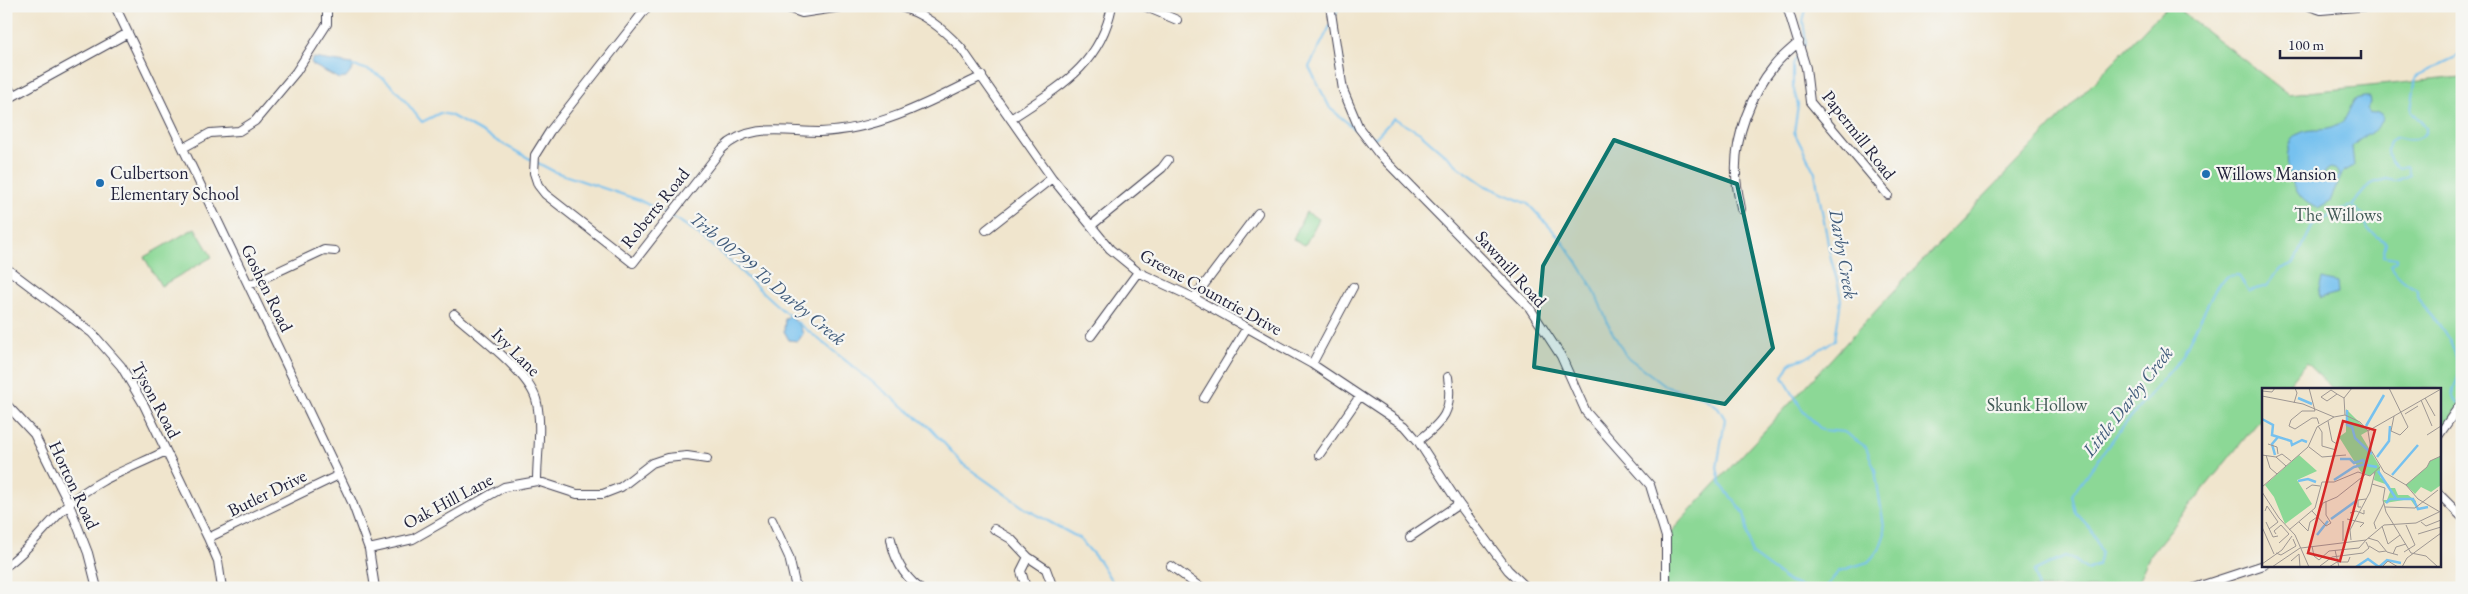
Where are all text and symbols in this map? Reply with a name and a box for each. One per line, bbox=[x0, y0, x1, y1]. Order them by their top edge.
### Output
scale bar bbox=[2280, 28, 2362, 60]
text: 100 m bbox=[2288, 35, 2325, 54]
street label: Papermill Road bbox=[1817, 85, 1902, 185]
place label: Culbertson Elementary School bbox=[110, 161, 239, 205]
street label: Roberts Road bbox=[615, 162, 695, 253]
place label: Willows Mansion bbox=[2216, 162, 2337, 185]
marker: Willows Mansion bbox=[2200, 168, 2212, 180]
marker: Culbertson Elementary School bbox=[94, 177, 106, 189]
park label: The Willows bbox=[2294, 203, 2382, 226]
water label: Trib 00799 To Darby Creek bbox=[684, 206, 851, 351]
water label: Darby Creek bbox=[1823, 206, 1864, 301]
street label: Sawmill Road bbox=[1471, 225, 1553, 313]
street label: Goshen Road bbox=[236, 240, 299, 336]
street label: Greene Countrie Drive bbox=[1136, 243, 1286, 340]
street label: Ivy Lane bbox=[487, 322, 546, 381]
water label: Little Darby Creek bbox=[2076, 341, 2179, 463]
street label: Tyson Road bbox=[127, 357, 187, 443]
inset map bbox=[2262, 388, 2440, 566]
park label: Skunk Hollow bbox=[1987, 393, 2088, 416]
street label: Horton Road bbox=[44, 437, 105, 533]
street label: Butler Drive bbox=[223, 464, 310, 522]
street label: Oak Hill Lane bbox=[399, 467, 497, 534]

